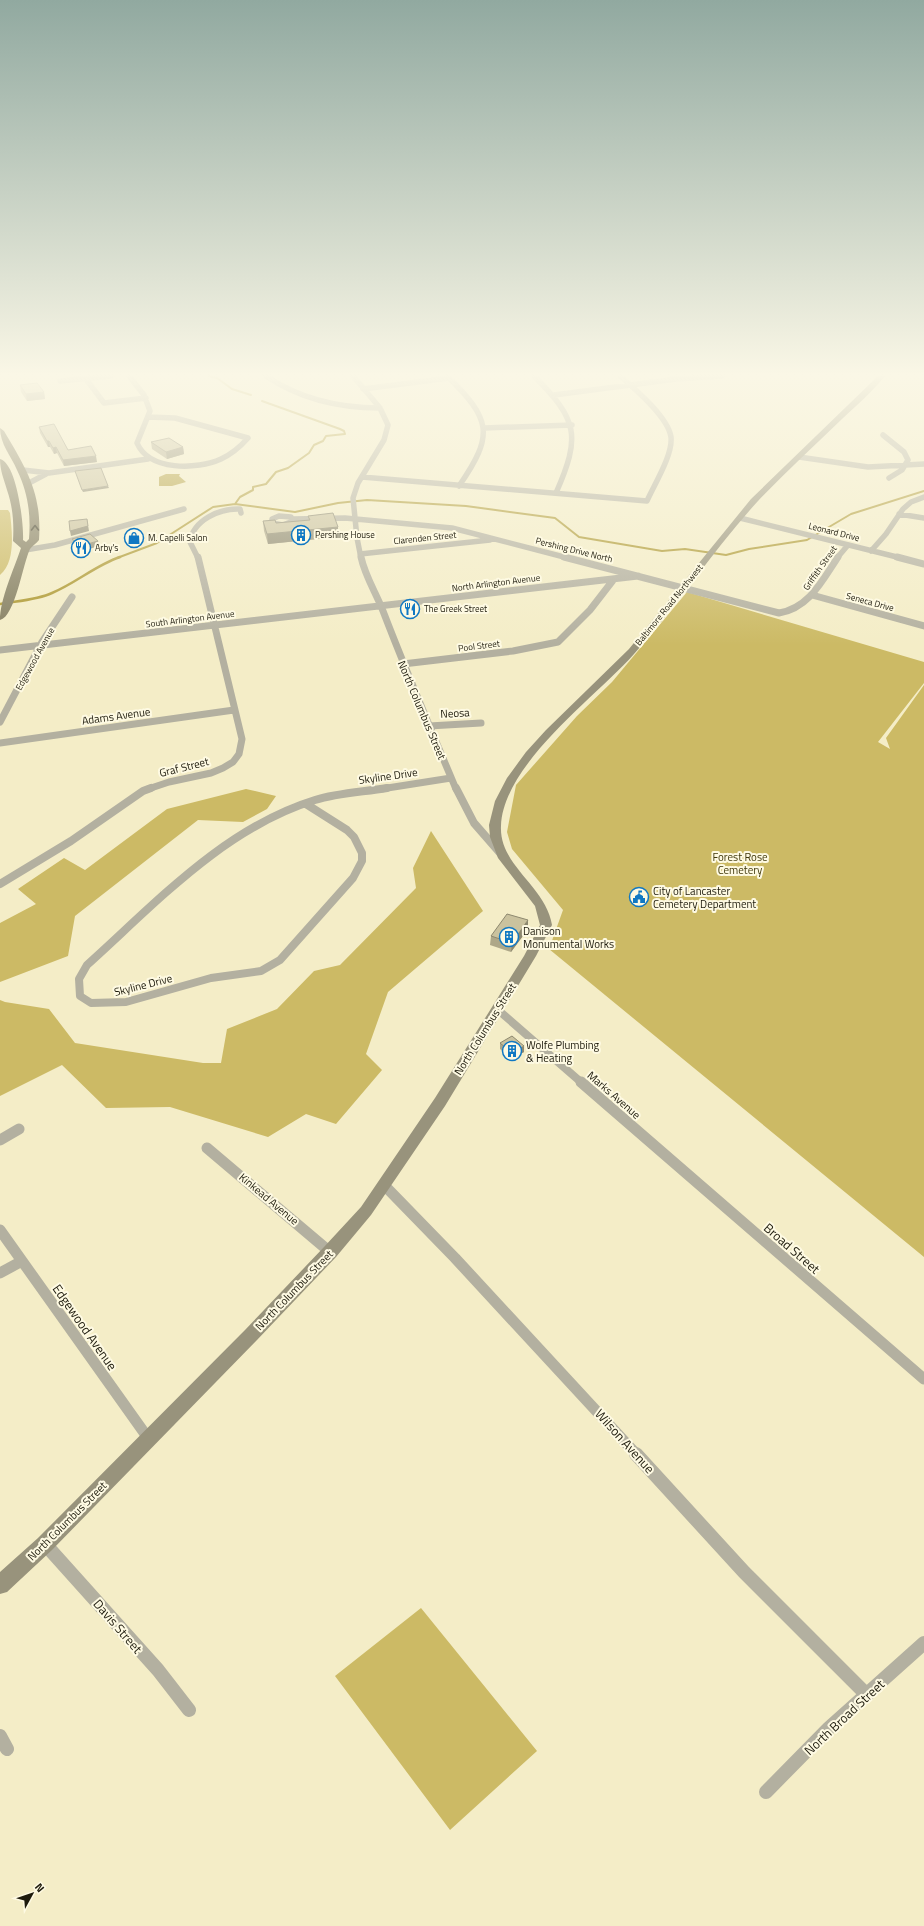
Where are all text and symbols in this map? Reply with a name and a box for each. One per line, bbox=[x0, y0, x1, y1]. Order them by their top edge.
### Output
street label: Leonard Drive bbox=[807, 519, 862, 544]
building icon: Pershing House bbox=[290, 524, 312, 546]
one-way arrow bbox=[31, 525, 39, 531]
shop icon: M. Capelli Salon bbox=[123, 527, 145, 549]
place label: Pershing House bbox=[315, 528, 375, 541]
street label: Clarenden Street bbox=[393, 528, 458, 547]
place label: M. Capelli Salon bbox=[148, 531, 208, 544]
street label: Pershing Drive North bbox=[534, 534, 614, 565]
restaurant icon: Arby's bbox=[70, 537, 92, 559]
place label: Arby's bbox=[95, 541, 119, 554]
street label: Griffith Street bbox=[799, 542, 840, 593]
street label: Baltimore Road Northwest bbox=[632, 561, 706, 648]
street label: North Arlington Avenue bbox=[451, 571, 541, 594]
street label: Seneca Drive bbox=[845, 589, 896, 614]
restaurant icon: The Greek Street bbox=[399, 598, 421, 620]
place label: The Greek Street bbox=[424, 602, 488, 615]
street label: South Arlington Avenue bbox=[145, 607, 235, 630]
street label: Edgewood Avenue bbox=[12, 625, 57, 693]
street label: Pool Street bbox=[457, 636, 501, 655]
street label: North Columbus Street bbox=[394, 658, 450, 762]
street label: Adams Avenue bbox=[81, 703, 152, 729]
street label: Neosa bbox=[440, 704, 471, 722]
street label: Graf Street bbox=[158, 753, 211, 781]
street label: Skyline Drive bbox=[357, 764, 419, 788]
park label: Forest Rose Cemetery bbox=[712, 849, 768, 878]
place label: City of Lancaster Cemetery Department bbox=[653, 883, 756, 912]
public building icon: City of Lancaster Cemetery Department bbox=[628, 886, 650, 908]
place label: Danison Monumental Works bbox=[523, 923, 614, 952]
building icon: Danison Monumental Works bbox=[498, 926, 520, 948]
street label: Skyline Drive bbox=[112, 970, 174, 1000]
street label: North Columbus Street bbox=[450, 980, 520, 1078]
place label: Wolfe Plumbing & Heating bbox=[526, 1037, 600, 1066]
building icon: Wolfe Plumbing & Heating bbox=[501, 1040, 523, 1062]
street label: Marks Avenue bbox=[584, 1067, 644, 1123]
street label: Kinkead Avenue bbox=[236, 1169, 303, 1229]
street label: Broad Street bbox=[759, 1218, 825, 1278]
street label: North Columbus Street bbox=[251, 1246, 337, 1334]
street label: Edgewood Avenue bbox=[48, 1280, 122, 1374]
street label: Wilson Avenue bbox=[591, 1404, 659, 1478]
street label: North Columbus Street bbox=[24, 1478, 110, 1564]
street label: Davis Street bbox=[89, 1594, 148, 1658]
street label: North Broad Street bbox=[799, 1674, 889, 1760]
north arrow bbox=[12, 1874, 52, 1914]
text: N bbox=[31, 1880, 48, 1896]

